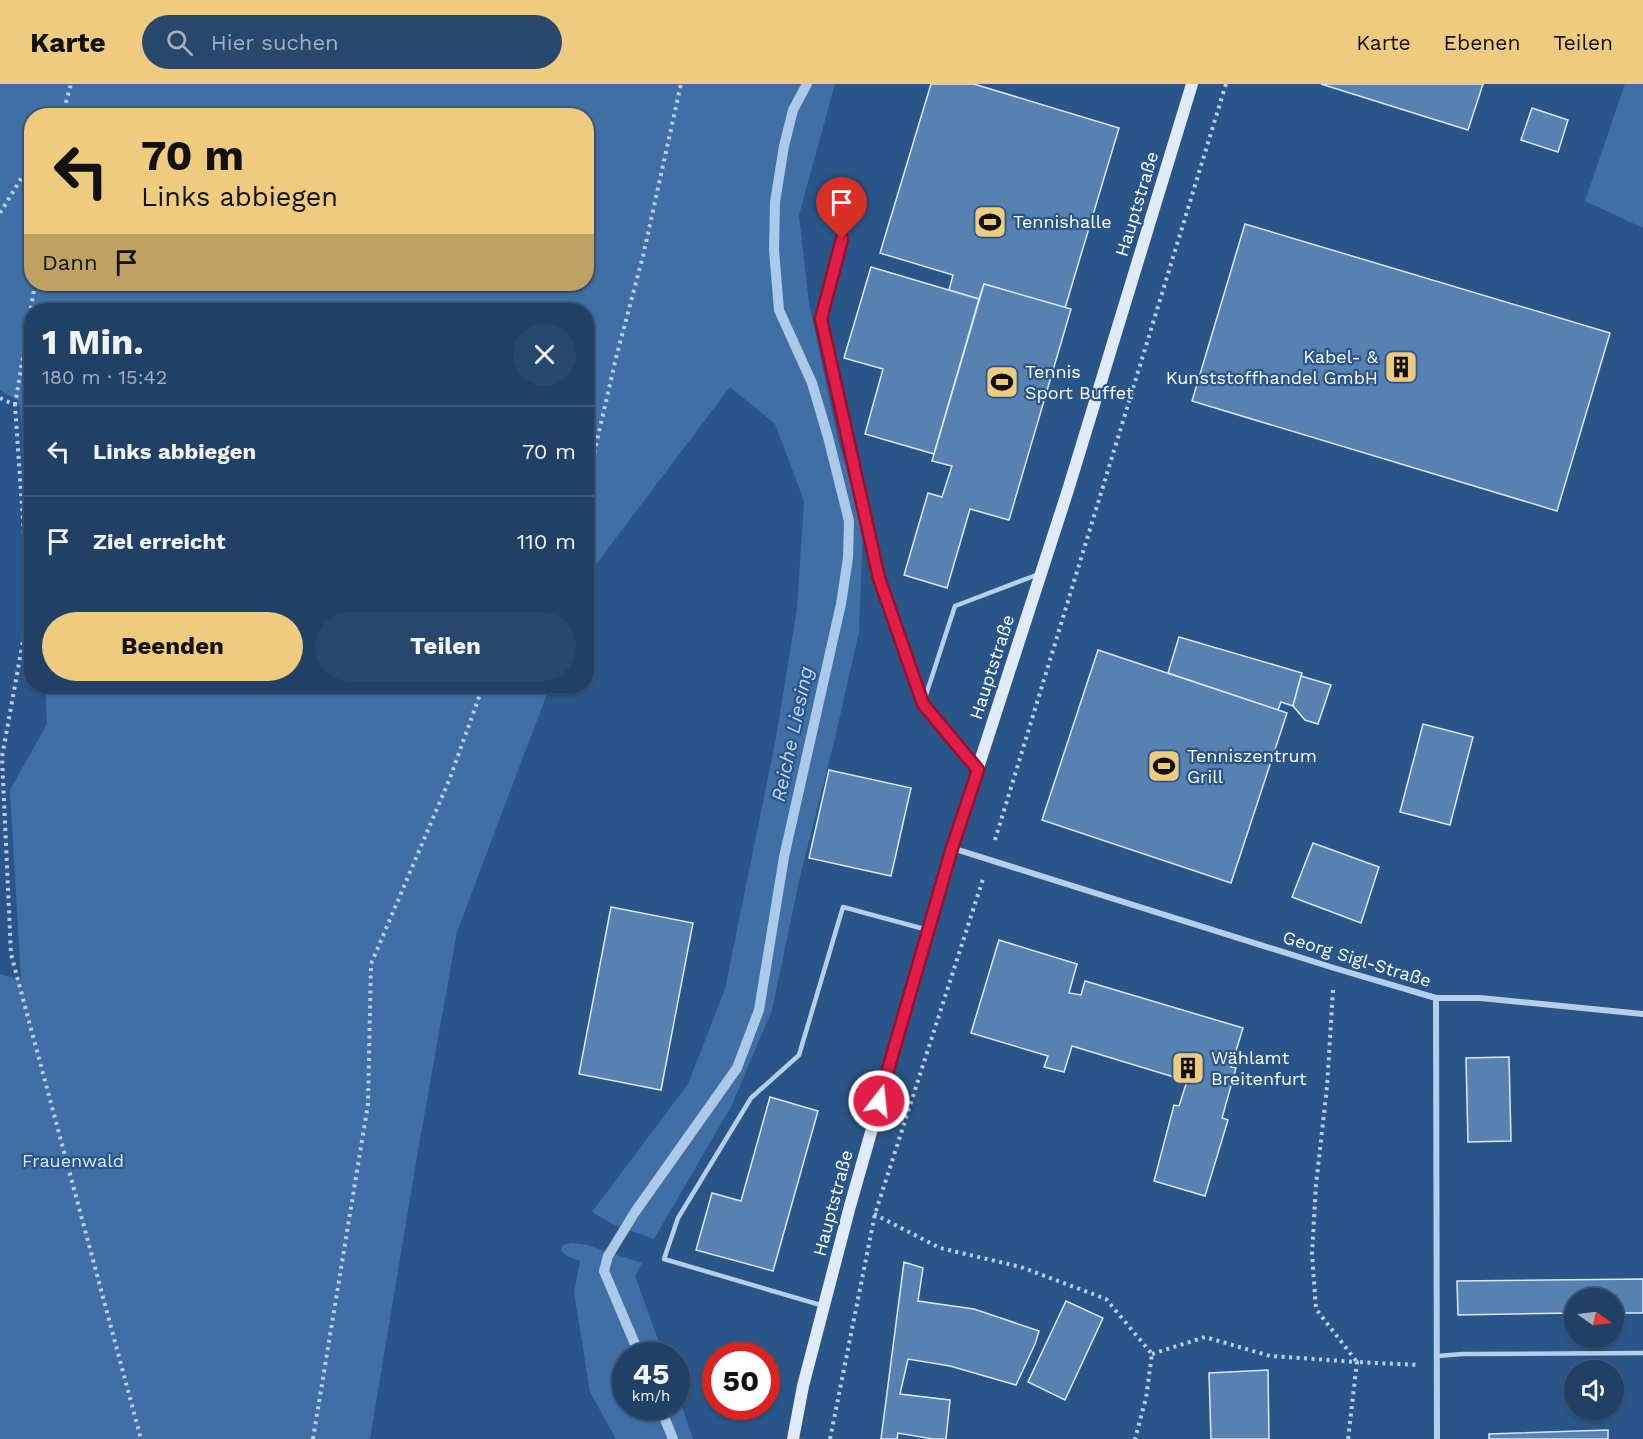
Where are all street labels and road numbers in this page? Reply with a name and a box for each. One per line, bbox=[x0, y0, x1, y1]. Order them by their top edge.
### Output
street label: Hauptstraße bbox=[1111, 149, 1162, 259]
street label: Hauptstraße bbox=[965, 612, 1018, 722]
street label: Georg Sigl-Straße bbox=[1280, 926, 1434, 991]
street label: Hauptstraße bbox=[808, 1148, 857, 1258]

